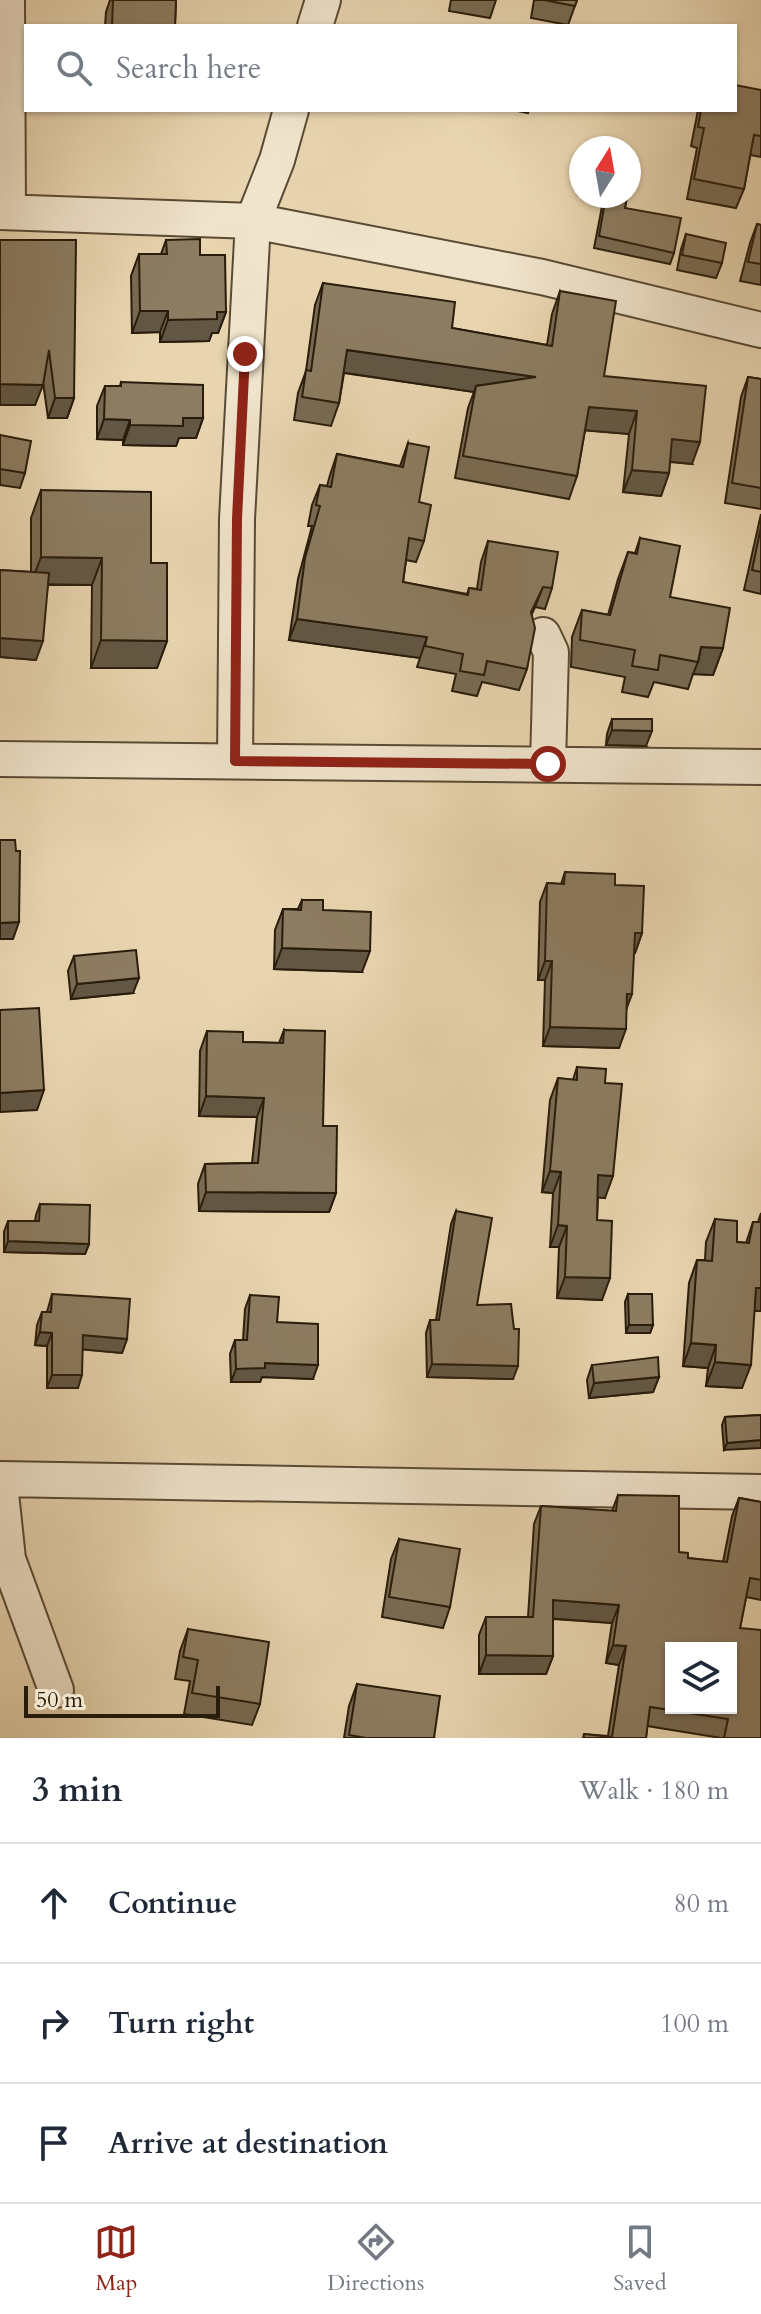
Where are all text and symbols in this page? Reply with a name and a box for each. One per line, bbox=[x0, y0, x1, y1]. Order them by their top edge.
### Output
search box bbox=[24, 24, 737, 112]
icon: search bbox=[52, 46, 96, 90]
text: Search here bbox=[116, 48, 261, 89]
north arrow bbox=[569, 136, 641, 208]
route end bbox=[227, 336, 263, 372]
route start bbox=[530, 746, 566, 782]
map controls bbox=[665, 1642, 737, 1714]
button: layers bbox=[665, 1642, 737, 1714]
scale bar bbox=[24, 1682, 220, 1718]
text: 50 m bbox=[36, 1685, 83, 1715]
text: 3 min bbox=[32, 1767, 123, 1813]
text: Walk · 180 m bbox=[579, 1773, 729, 1808]
icon: ahead bbox=[32, 1881, 76, 1925]
text: Continue bbox=[108, 1883, 237, 1924]
text: 80 m bbox=[673, 1886, 729, 1921]
icon: right bbox=[32, 2001, 76, 2045]
text: Turn right bbox=[108, 2003, 254, 2044]
text: 100 m bbox=[660, 2006, 729, 2041]
icon: arrive bbox=[32, 2121, 76, 2165]
text: Arrive at destination bbox=[108, 2123, 388, 2164]
tab: Map bbox=[94, 2220, 138, 2298]
tab: Directions bbox=[327, 2220, 424, 2298]
tab: Saved bbox=[613, 2220, 667, 2298]

